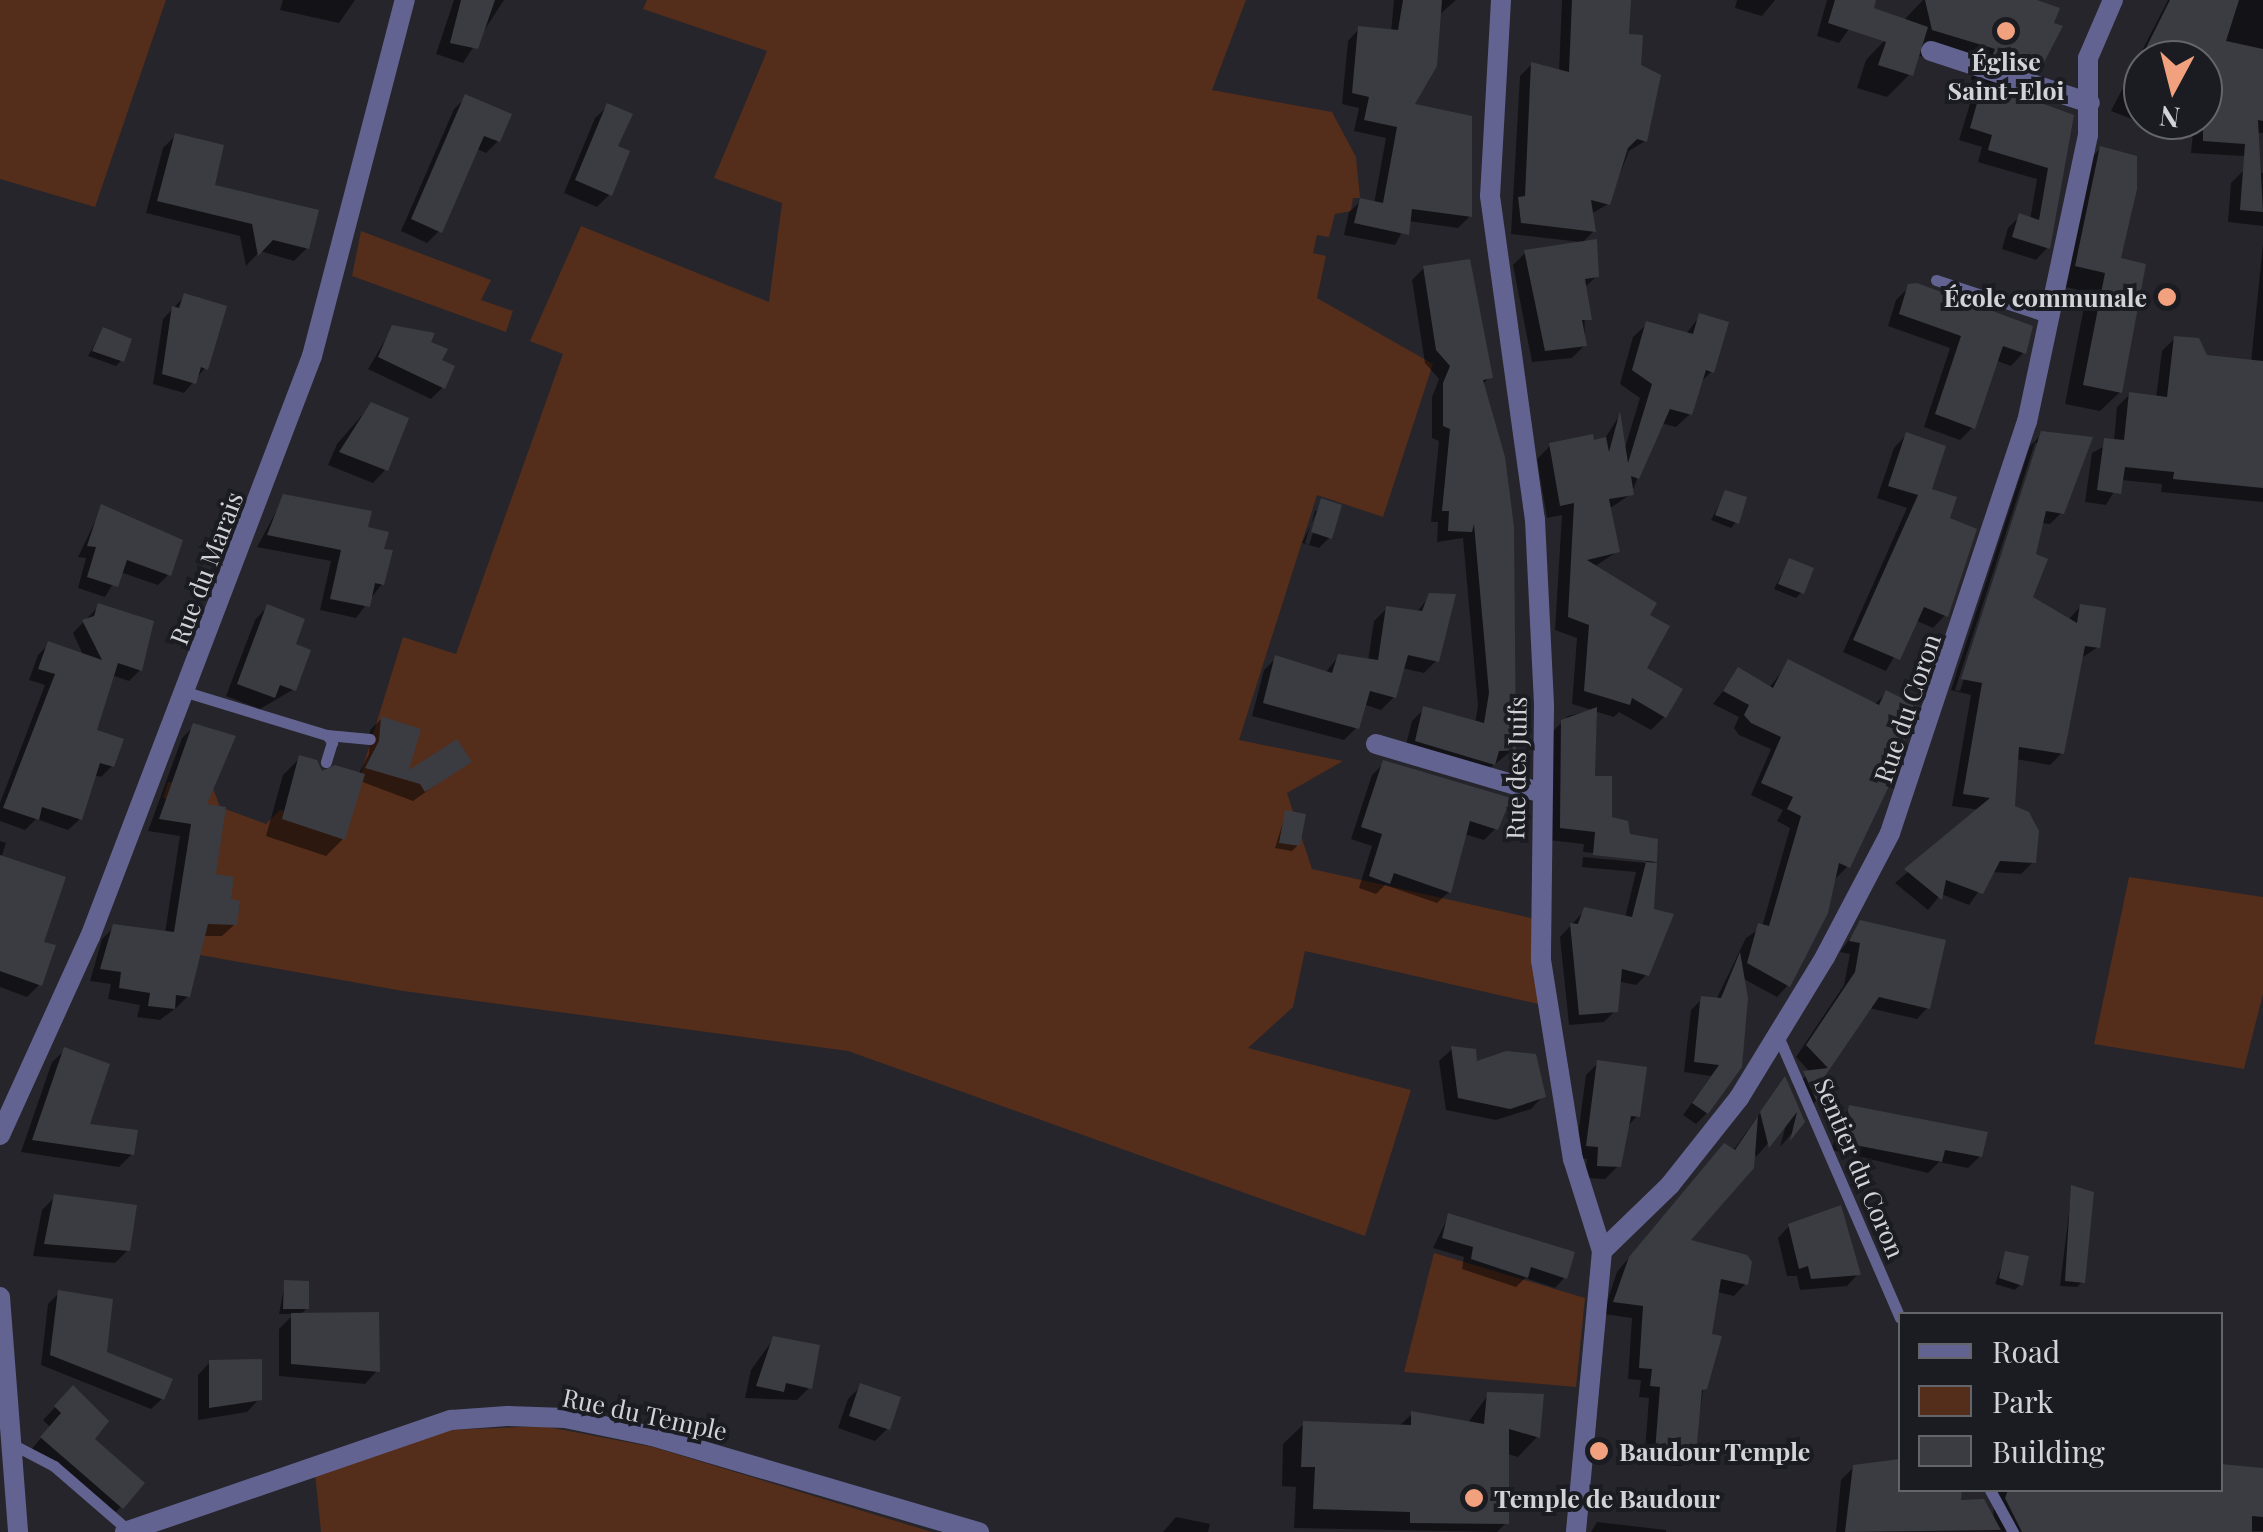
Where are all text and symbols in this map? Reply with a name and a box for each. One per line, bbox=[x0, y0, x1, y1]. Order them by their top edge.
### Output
marker: Église Saint-Eloi bbox=[1995, 20, 2017, 42]
north arrow bbox=[2123, 40, 2223, 140]
place label: Église Saint-Eloi bbox=[1948, 47, 2064, 106]
text: N bbox=[2157, 99, 2182, 138]
place label: École communale bbox=[1944, 282, 2147, 312]
marker: École communale bbox=[2156, 286, 2178, 308]
street label: Rue du Marais bbox=[163, 487, 249, 649]
street label: Rue du Coron bbox=[1868, 630, 1946, 786]
street label: Rue des Juifs bbox=[1500, 696, 1532, 840]
street label: Sentier du Coron bbox=[1809, 1073, 1911, 1263]
legend bbox=[1898, 1312, 2223, 1492]
text: Road bbox=[1992, 1331, 2060, 1371]
text: Park bbox=[1992, 1381, 2054, 1421]
street label: Rue du Temple bbox=[560, 1382, 730, 1446]
text: Building bbox=[1992, 1431, 2105, 1471]
place label: Baudour Temple bbox=[1619, 1436, 1811, 1466]
marker: Baudour Temple bbox=[1588, 1440, 1610, 1462]
place label: Temple de Baudour bbox=[1494, 1483, 1720, 1513]
marker: Temple de Baudour bbox=[1463, 1487, 1485, 1509]

